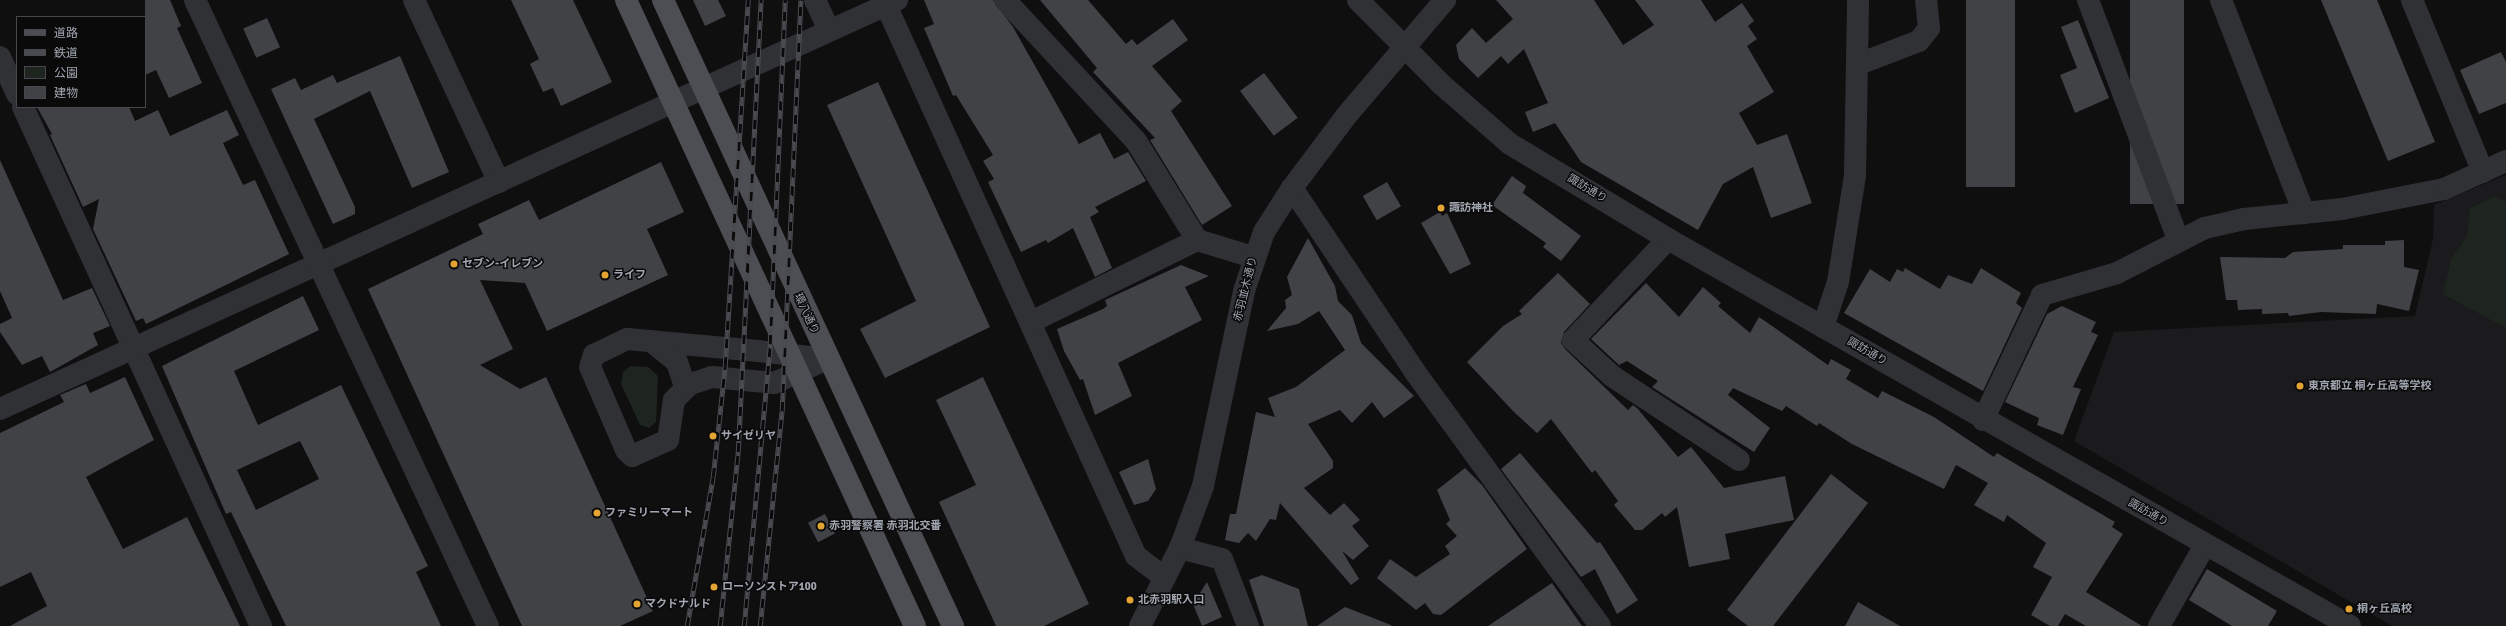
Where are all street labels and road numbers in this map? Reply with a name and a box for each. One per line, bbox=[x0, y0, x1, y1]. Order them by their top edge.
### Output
street label: 諏訪通り bbox=[1565, 172, 1609, 206]
street label: 赤羽並木通り bbox=[1232, 255, 1260, 323]
street label: 環八通り bbox=[791, 291, 821, 337]
street label: 諏訪通り bbox=[1845, 335, 1889, 369]
street label: 諏訪通り bbox=[2126, 497, 2170, 529]

